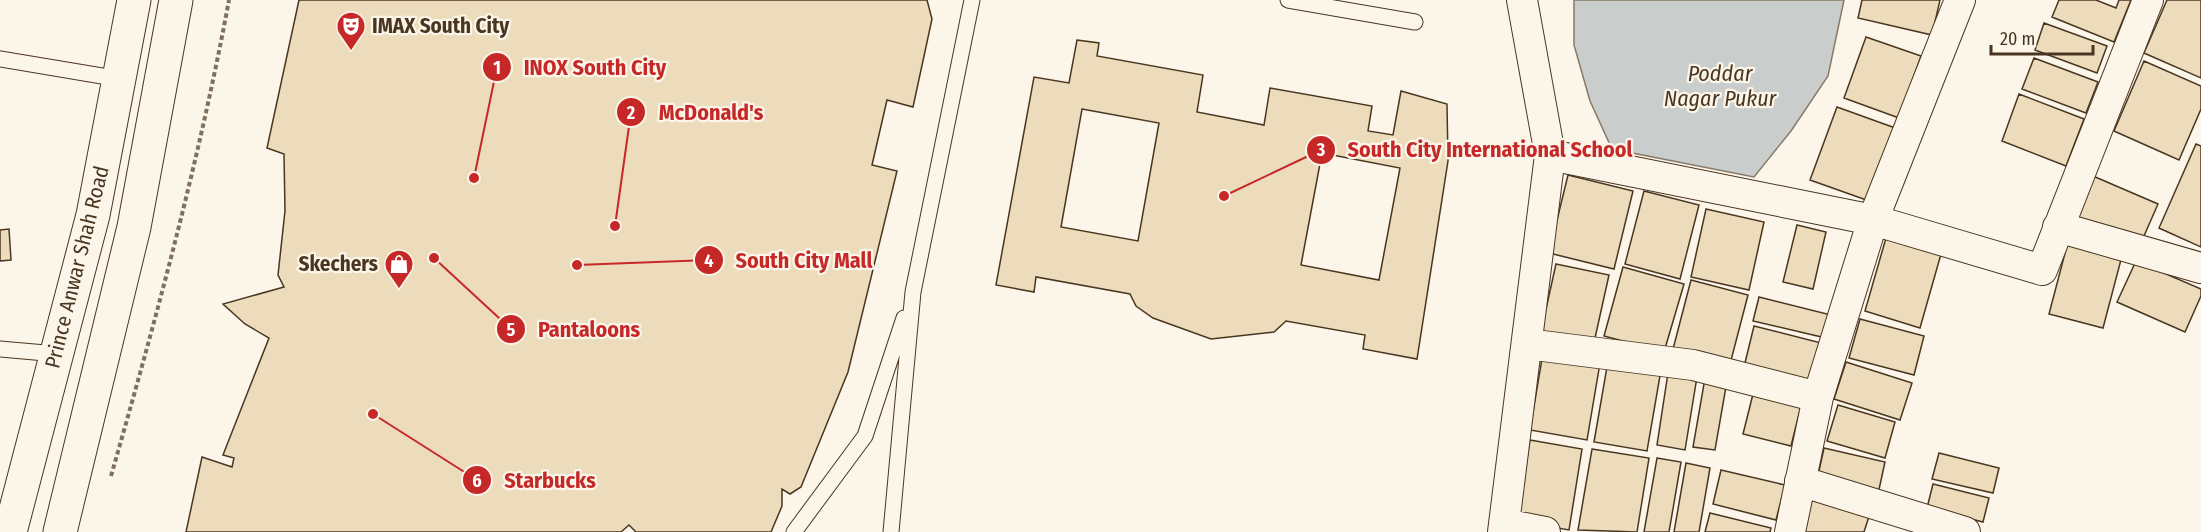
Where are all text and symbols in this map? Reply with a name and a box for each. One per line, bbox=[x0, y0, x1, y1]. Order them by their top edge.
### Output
theatre icon: IMAX South City bbox=[335, 10, 367, 52]
place label: IMAX South City bbox=[372, 13, 510, 39]
scale bar bbox=[1991, 18, 2093, 56]
text: 20 m bbox=[2000, 28, 2035, 50]
callout: INOX South City bbox=[482, 47, 678, 87]
text: INOX South City bbox=[524, 54, 667, 81]
text: 1 bbox=[493, 57, 501, 79]
water label: Poddar Nagar Pukur bbox=[1664, 60, 1778, 112]
callout: McDonald's bbox=[616, 92, 775, 132]
text: McDonald's bbox=[659, 99, 764, 126]
text: 2 bbox=[626, 102, 635, 124]
callout: South City International School bbox=[1306, 130, 1645, 170]
text: South City International School bbox=[1348, 136, 1633, 163]
text: 3 bbox=[1316, 139, 1326, 161]
street label: Prince Anwar Shah Road bbox=[39, 163, 115, 371]
callout: South City Mall bbox=[694, 240, 885, 280]
text: South City Mall bbox=[736, 247, 873, 274]
shop icon: Skechers bbox=[383, 248, 415, 290]
text: 4 bbox=[704, 250, 714, 272]
place label: Skechers bbox=[299, 251, 378, 277]
callout: Pantaloons bbox=[496, 309, 652, 349]
text: Pantaloons bbox=[538, 316, 640, 343]
text: 5 bbox=[507, 319, 516, 341]
callout: Starbucks bbox=[462, 460, 608, 500]
text: Starbucks bbox=[504, 467, 596, 494]
text: 6 bbox=[472, 470, 482, 492]

